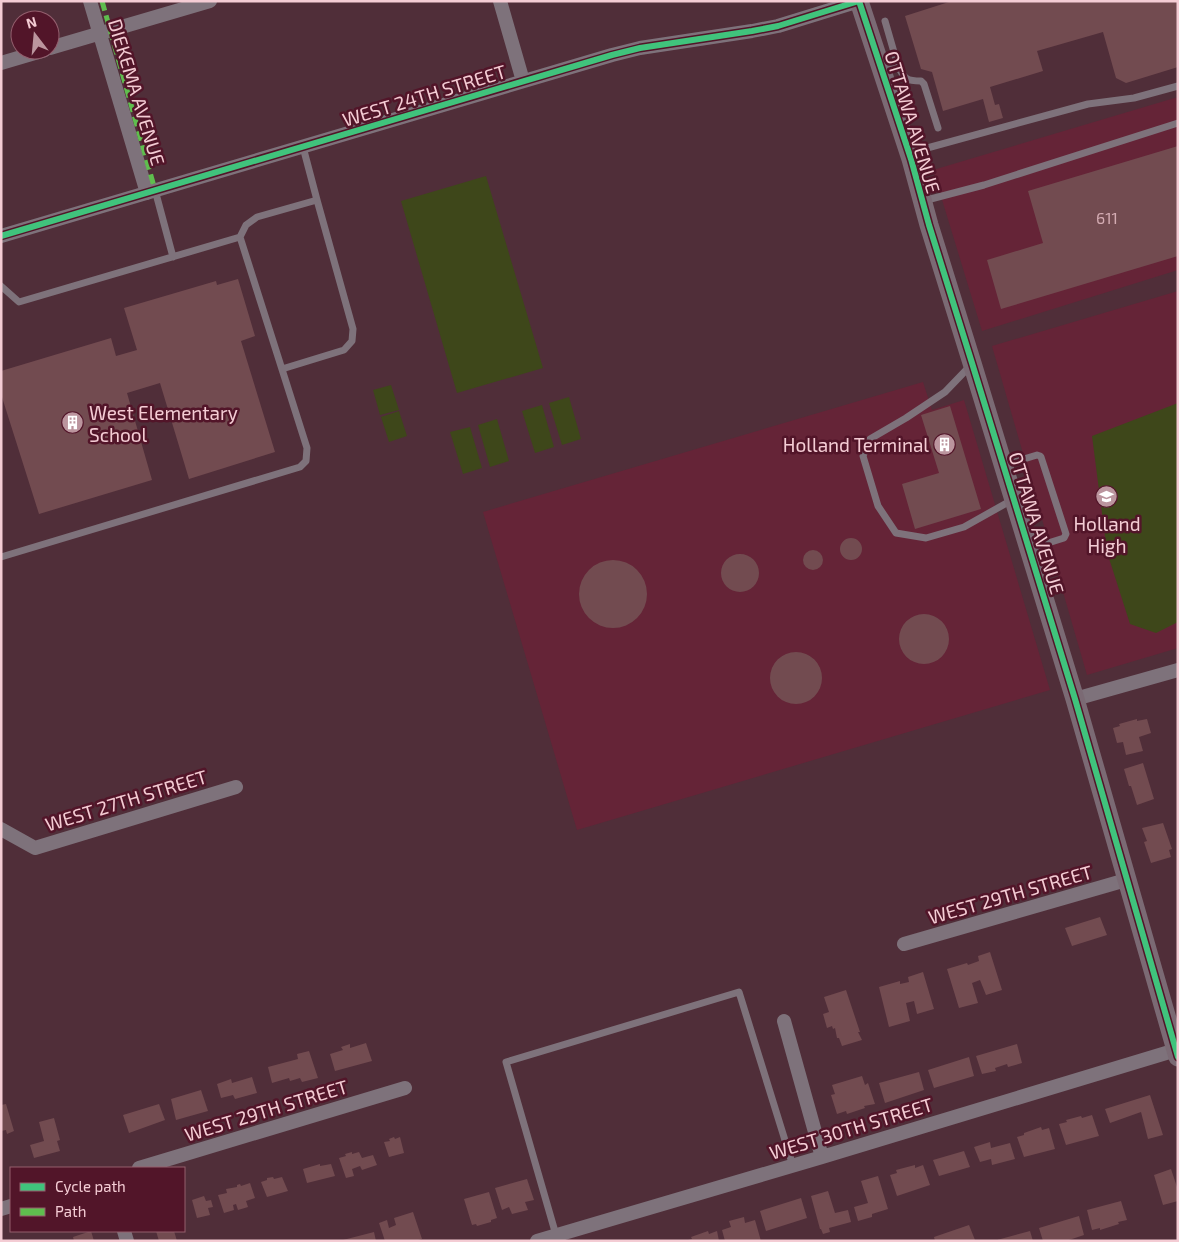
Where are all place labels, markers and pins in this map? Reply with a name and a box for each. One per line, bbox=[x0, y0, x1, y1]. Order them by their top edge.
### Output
place label: West Elementary School bbox=[89, 401, 238, 446]
building icon: West Elementary School bbox=[61, 411, 85, 435]
building icon: Holland Terminal bbox=[933, 432, 957, 456]
place label: Holland Terminal bbox=[783, 433, 929, 456]
school or university icon: Holland High bbox=[1095, 485, 1119, 509]
place label: Holland High bbox=[1073, 512, 1141, 557]

